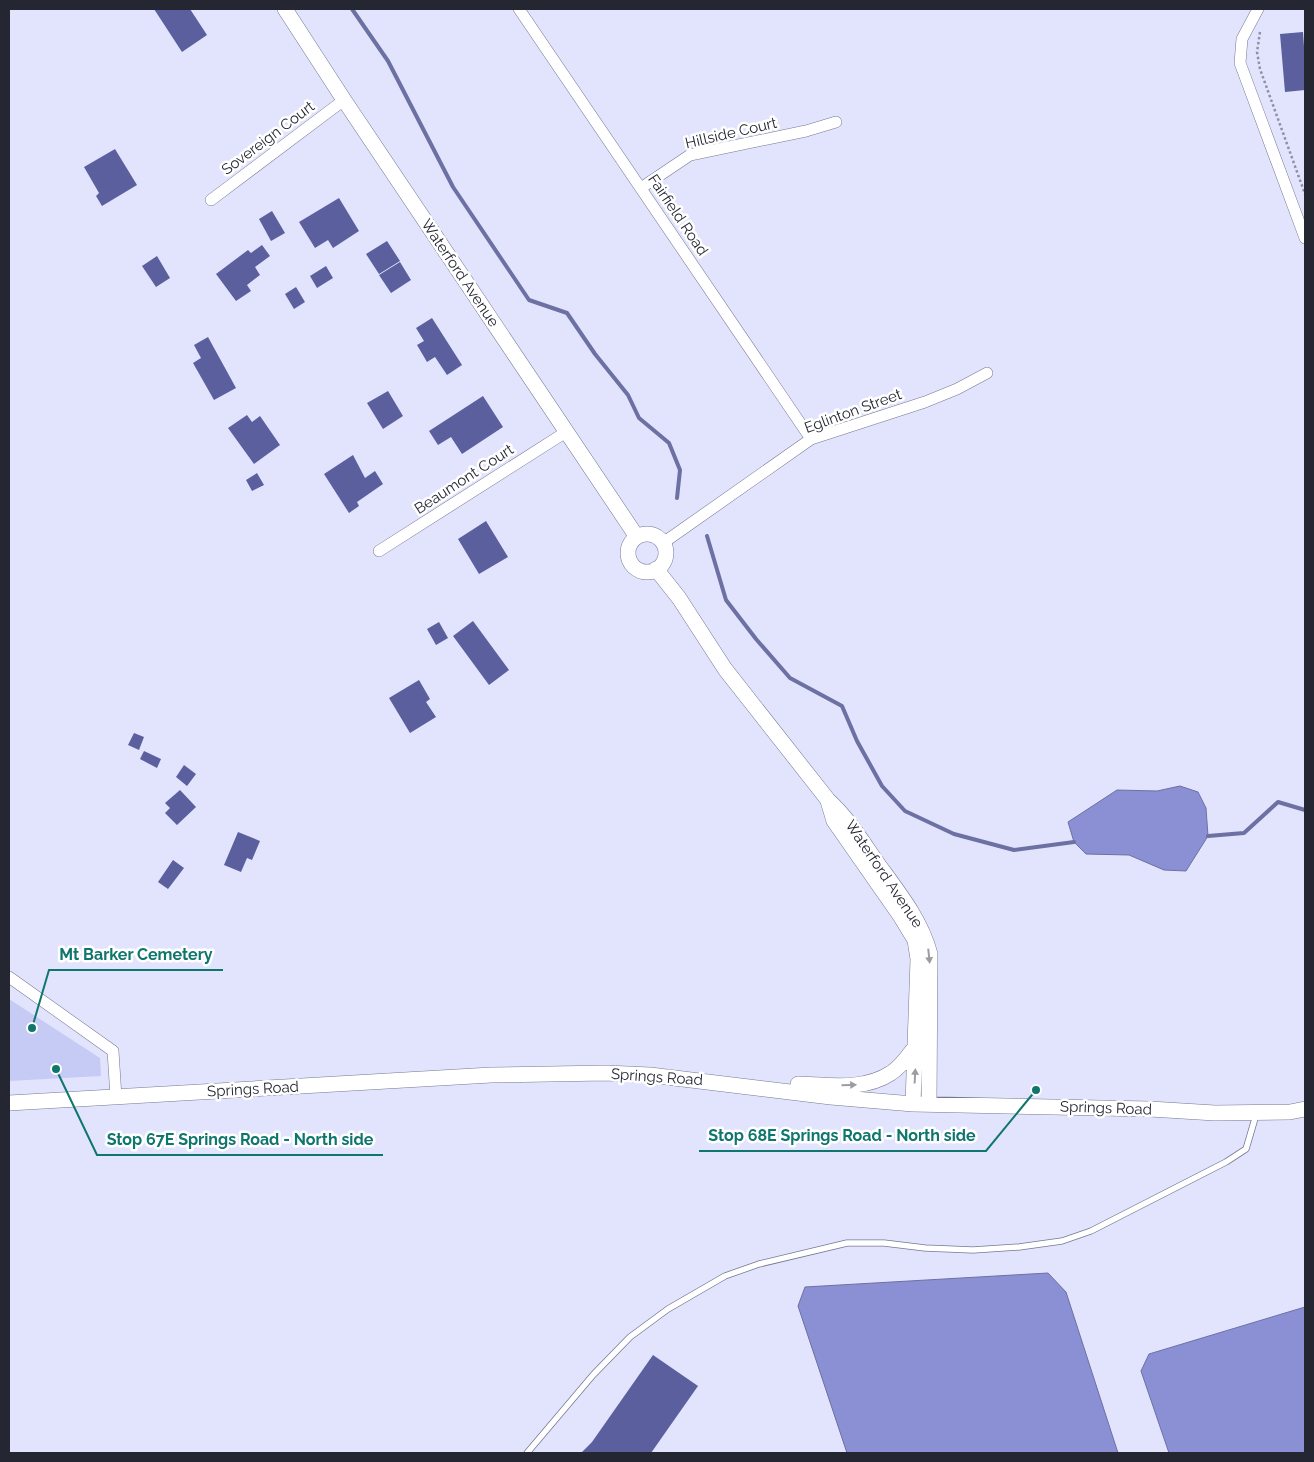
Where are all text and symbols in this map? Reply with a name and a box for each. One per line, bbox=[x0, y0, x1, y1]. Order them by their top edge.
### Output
street label: Sovereign Court bbox=[218, 97, 318, 179]
street label: Hillside Court bbox=[683, 114, 779, 152]
street label: Fairfield Road bbox=[644, 171, 712, 259]
street label: Waterford Avenue bbox=[417, 216, 503, 330]
street label: Eglinton Street bbox=[802, 385, 904, 437]
street label: Beaumont Court bbox=[411, 440, 517, 518]
street label: Waterford Avenue bbox=[841, 817, 927, 931]
callout: Mt Barker Cemetery bbox=[49, 939, 223, 970]
text: Mt Barker Cemetery bbox=[59, 945, 213, 964]
one-way arrow bbox=[926, 949, 934, 965]
street label: Springs Road bbox=[610, 1065, 704, 1089]
one-way arrow bbox=[911, 1067, 919, 1083]
street label: Springs Road bbox=[207, 1078, 299, 1100]
one-way arrow bbox=[842, 1081, 858, 1089]
street label: Springs Road bbox=[1060, 1097, 1152, 1119]
callout: Stop 68E Springs Road - North side bbox=[699, 1120, 986, 1151]
callout: Stop 67E Springs Road - North side bbox=[97, 1124, 383, 1155]
text: Stop 68E Springs Road - North side bbox=[708, 1126, 976, 1145]
text: Stop 67E Springs Road - North side bbox=[107, 1130, 374, 1149]

